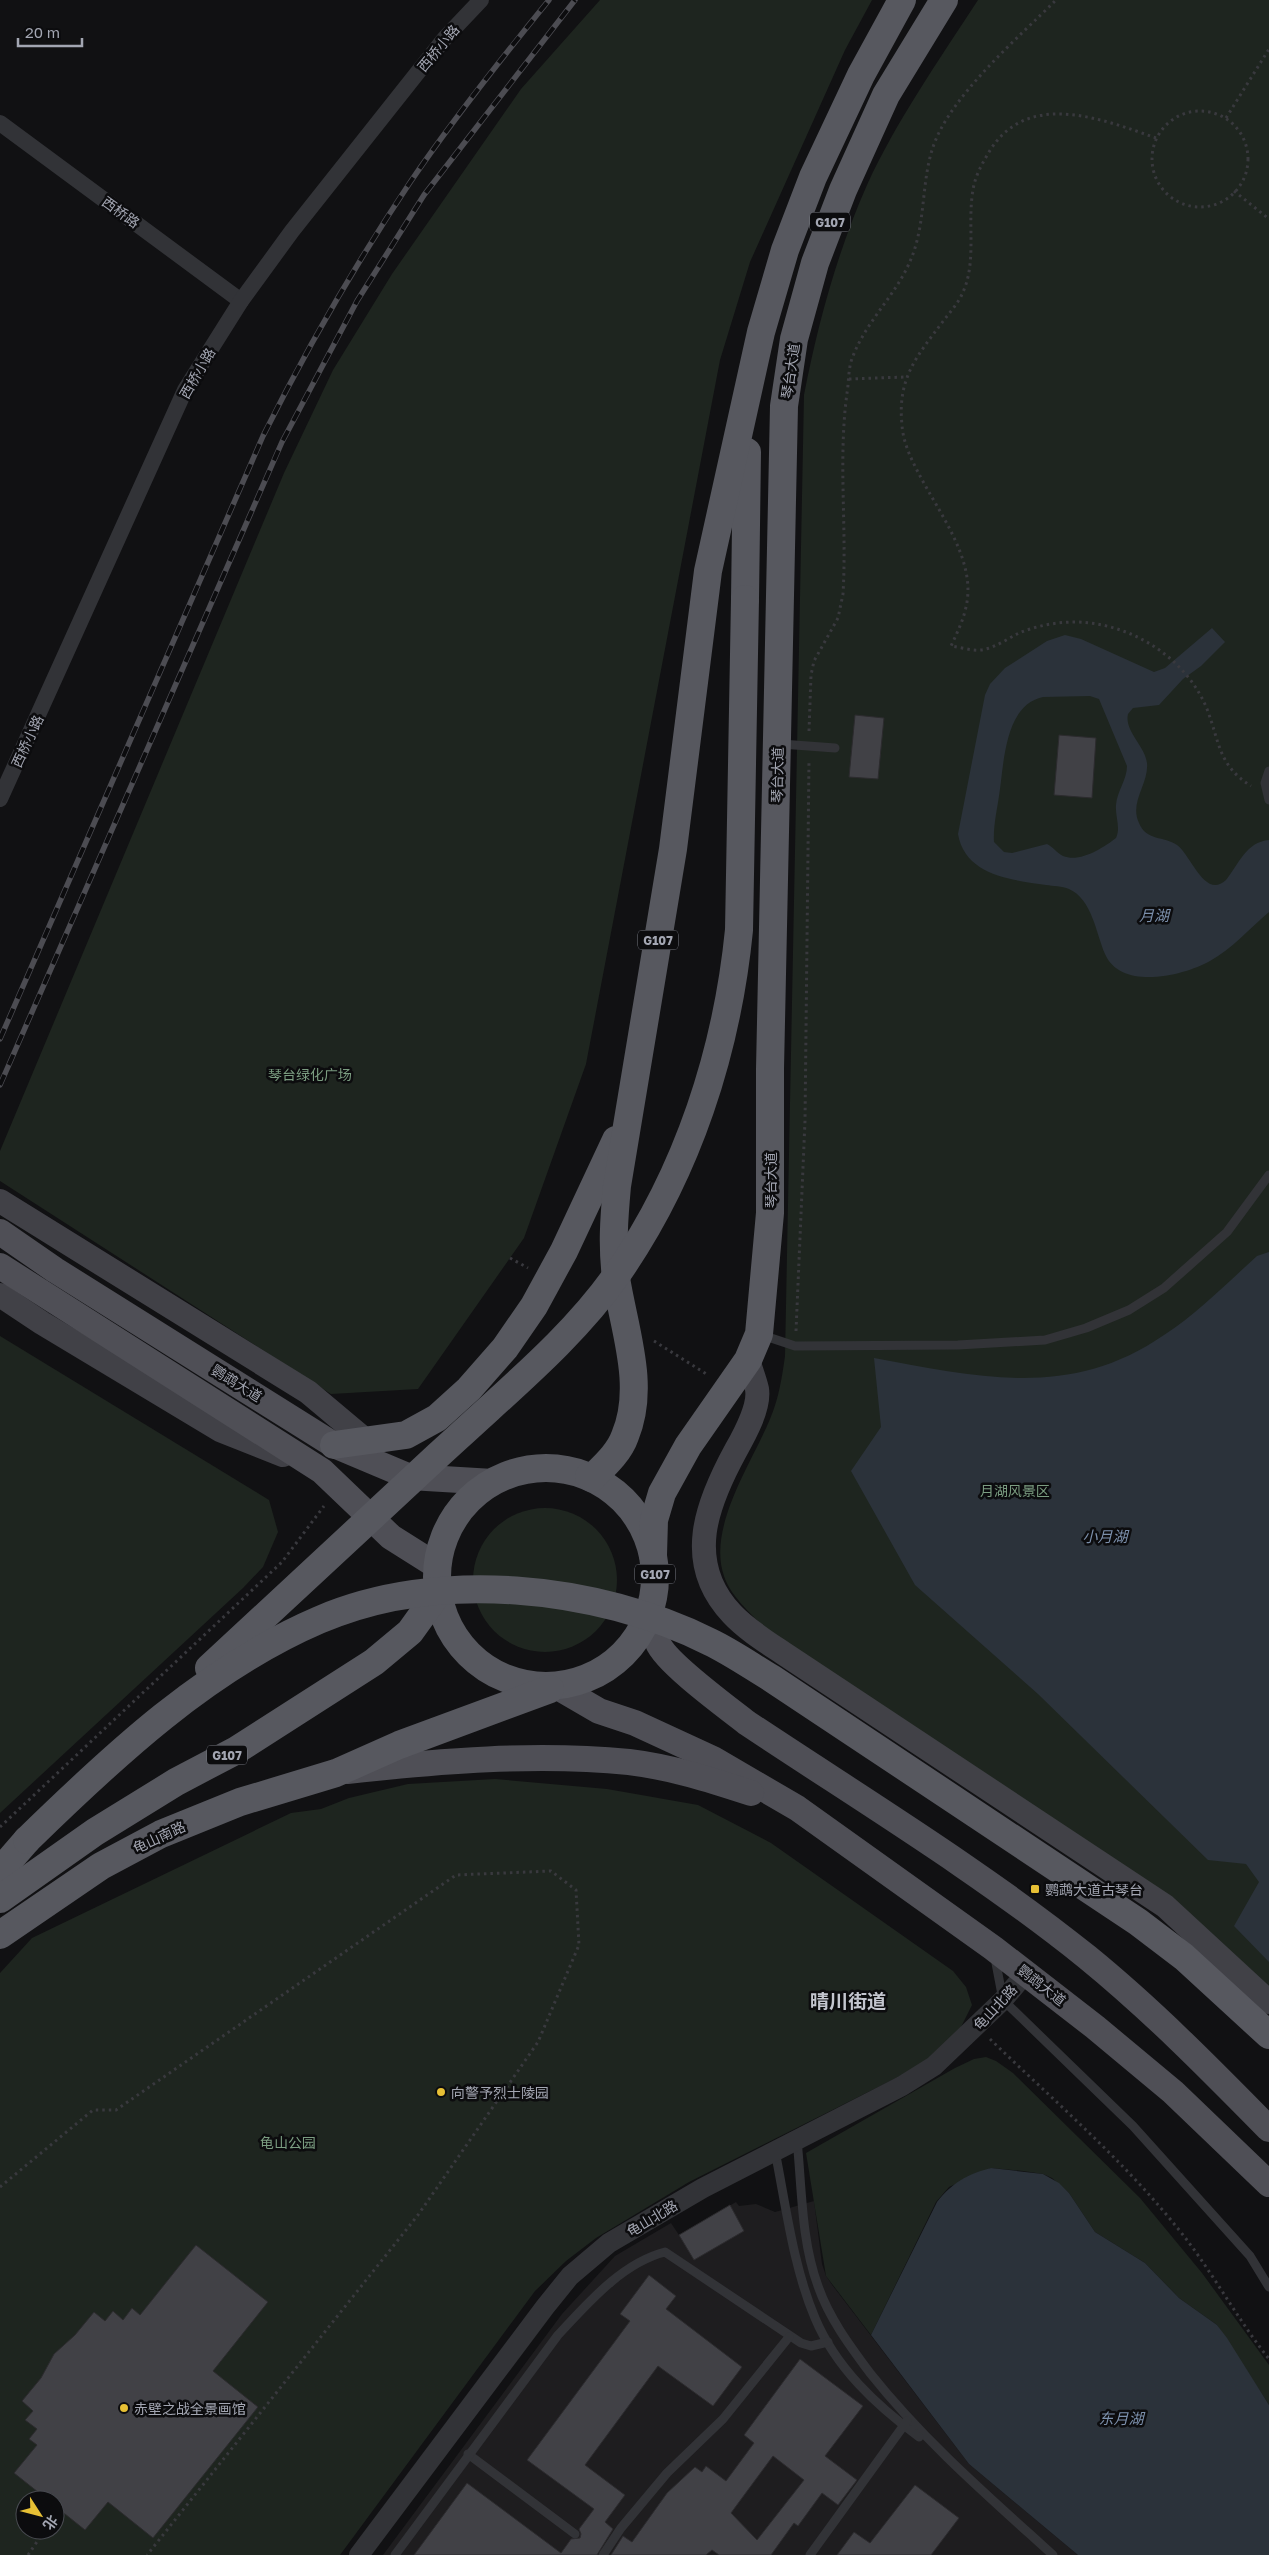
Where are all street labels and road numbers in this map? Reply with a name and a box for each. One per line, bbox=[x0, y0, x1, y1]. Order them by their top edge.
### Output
street label: 西桥小路 bbox=[413, 21, 463, 75]
street label: 西桥路 bbox=[99, 193, 143, 231]
road number: G107 bbox=[810, 212, 850, 232]
street label: 琴台大道 bbox=[778, 342, 802, 400]
street label: 西桥小路 bbox=[176, 345, 218, 401]
street label: 西桥小路 bbox=[7, 712, 47, 770]
street label: 琴台大道 bbox=[768, 747, 786, 803]
road number: G107 bbox=[638, 930, 678, 950]
street label: 琴台大道 bbox=[762, 1152, 779, 1208]
street label: 鹦鹉大道 bbox=[209, 1361, 265, 1405]
road number: G107 bbox=[635, 1565, 675, 1584]
road number: G107 bbox=[207, 1746, 247, 1764]
street label: 龟山南路 bbox=[130, 1817, 188, 1857]
street label: 鹦鹉大道 bbox=[1015, 1961, 1069, 2009]
street label: 龟山北路 bbox=[970, 1981, 1020, 2033]
street label: 龟山北路 bbox=[624, 2196, 680, 2240]

